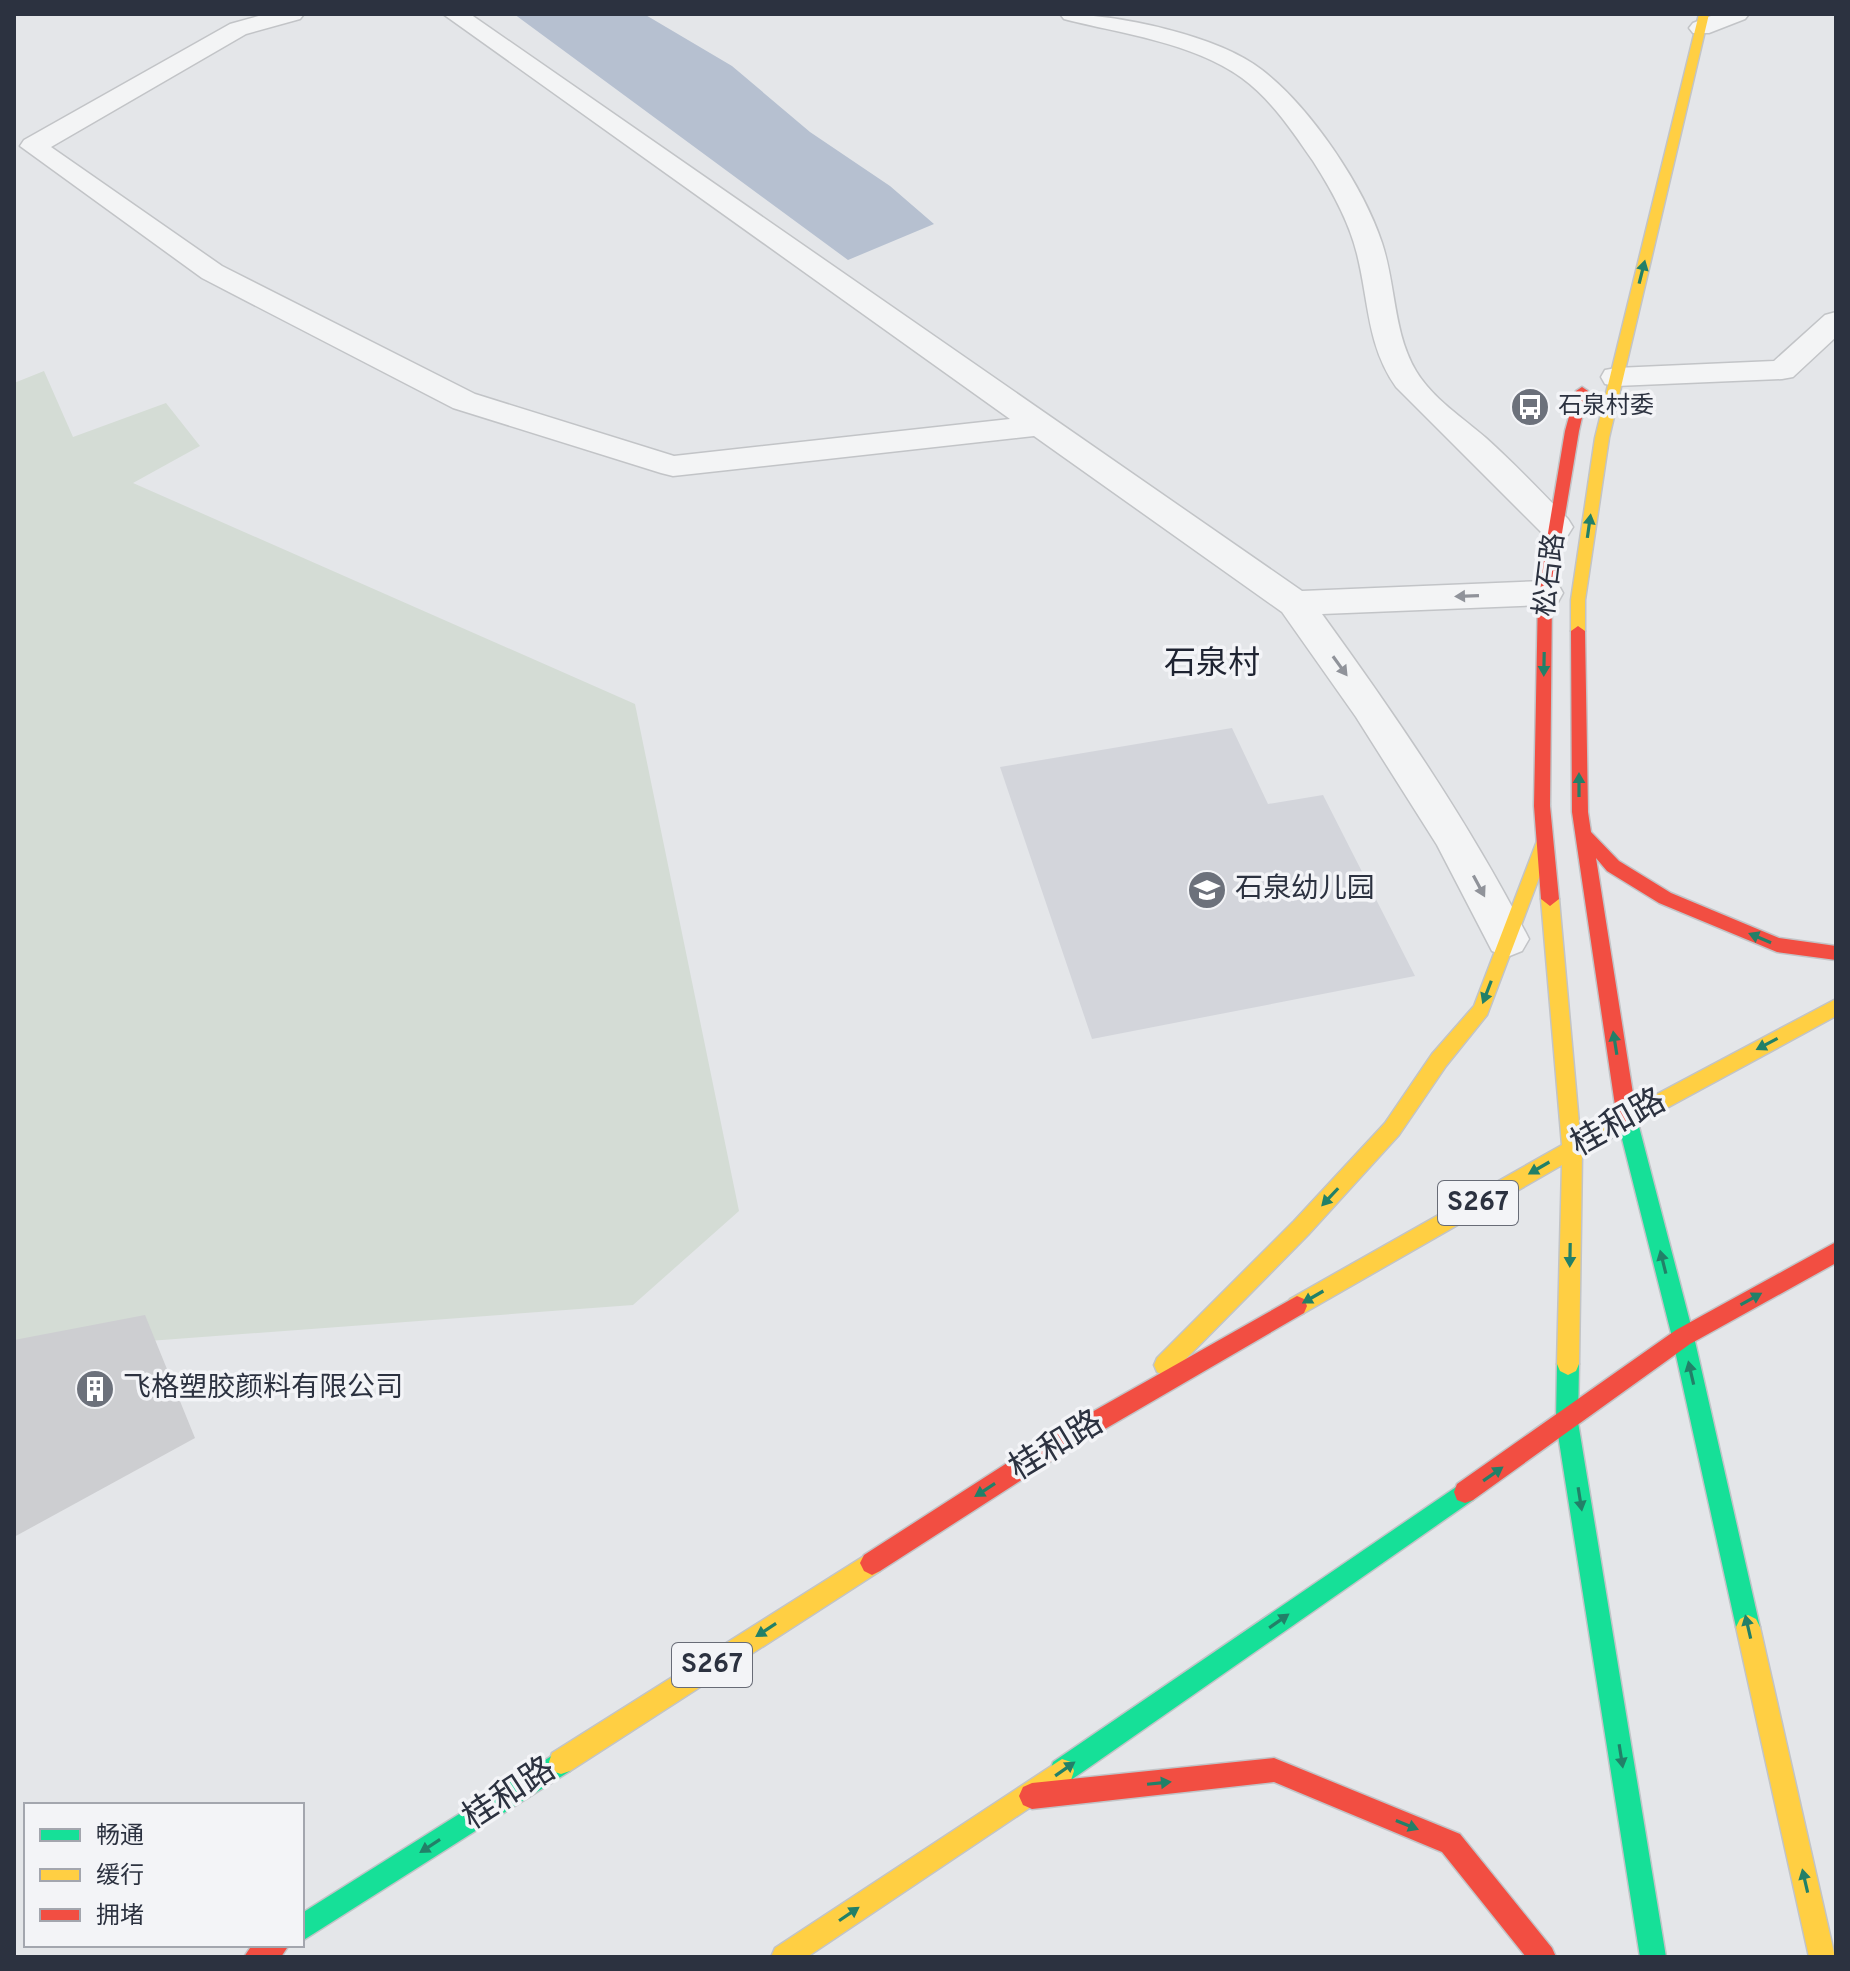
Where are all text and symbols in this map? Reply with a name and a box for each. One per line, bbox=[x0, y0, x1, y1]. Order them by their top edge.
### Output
one-way arrow bbox=[1636, 259, 1649, 284]
bus stop icon: 石泉村委 bbox=[1509, 386, 1551, 428]
place label: 石泉村委 bbox=[1558, 392, 1654, 422]
one-way arrow bbox=[1583, 513, 1596, 538]
street label: 松石路 bbox=[1528, 531, 1574, 619]
one-way arrow bbox=[1454, 590, 1479, 603]
district label: 石泉村 bbox=[1164, 645, 1260, 685]
one-way arrow bbox=[1538, 652, 1550, 677]
one-way arrow bbox=[1332, 656, 1347, 677]
one-way arrow bbox=[1573, 772, 1586, 797]
school or university icon: 石泉幼儿园 bbox=[1186, 869, 1228, 911]
place label: 石泉幼儿园 bbox=[1235, 872, 1375, 908]
one-way arrow bbox=[1473, 874, 1486, 897]
one-way arrow bbox=[1748, 931, 1772, 944]
one-way arrow bbox=[1480, 980, 1493, 1004]
one-way arrow bbox=[1608, 1030, 1621, 1055]
one-way arrow bbox=[1756, 1037, 1779, 1050]
street label: 桂和路 bbox=[1564, 1080, 1674, 1168]
one-way arrow bbox=[1528, 1161, 1550, 1175]
road number: S267 bbox=[1438, 1181, 1518, 1225]
one-way arrow bbox=[1321, 1187, 1339, 1206]
one-way arrow bbox=[1564, 1243, 1577, 1268]
one-way arrow bbox=[1657, 1249, 1669, 1274]
one-way arrow bbox=[1302, 1290, 1325, 1304]
one-way arrow bbox=[1740, 1292, 1762, 1306]
one-way arrow bbox=[1684, 1361, 1697, 1386]
building icon: 飞格塑胶颜料有限公司 bbox=[74, 1368, 116, 1410]
place label: 飞格塑胶颜料有限公司 bbox=[123, 1371, 403, 1407]
street label: 桂和路 bbox=[1002, 1402, 1112, 1492]
one-way arrow bbox=[1483, 1466, 1504, 1481]
one-way arrow bbox=[974, 1482, 996, 1497]
one-way arrow bbox=[1574, 1487, 1586, 1512]
one-way arrow bbox=[1269, 1614, 1290, 1629]
one-way arrow bbox=[1741, 1615, 1754, 1640]
one-way arrow bbox=[756, 1623, 777, 1638]
road number: S267 bbox=[672, 1643, 752, 1687]
one-way arrow bbox=[1616, 1744, 1628, 1769]
street label: 桂和路 bbox=[456, 1749, 564, 1841]
one-way arrow bbox=[1055, 1762, 1076, 1777]
one-way arrow bbox=[1146, 1776, 1171, 1789]
legend bbox=[24, 1803, 304, 1947]
one-way arrow bbox=[1395, 1819, 1419, 1832]
text: 畅通 bbox=[96, 1822, 144, 1852]
one-way arrow bbox=[419, 1839, 440, 1854]
text: 缓行 bbox=[96, 1862, 144, 1892]
one-way arrow bbox=[1798, 1868, 1811, 1893]
text: 拥堵 bbox=[96, 1902, 144, 1932]
one-way arrow bbox=[839, 1907, 860, 1922]

